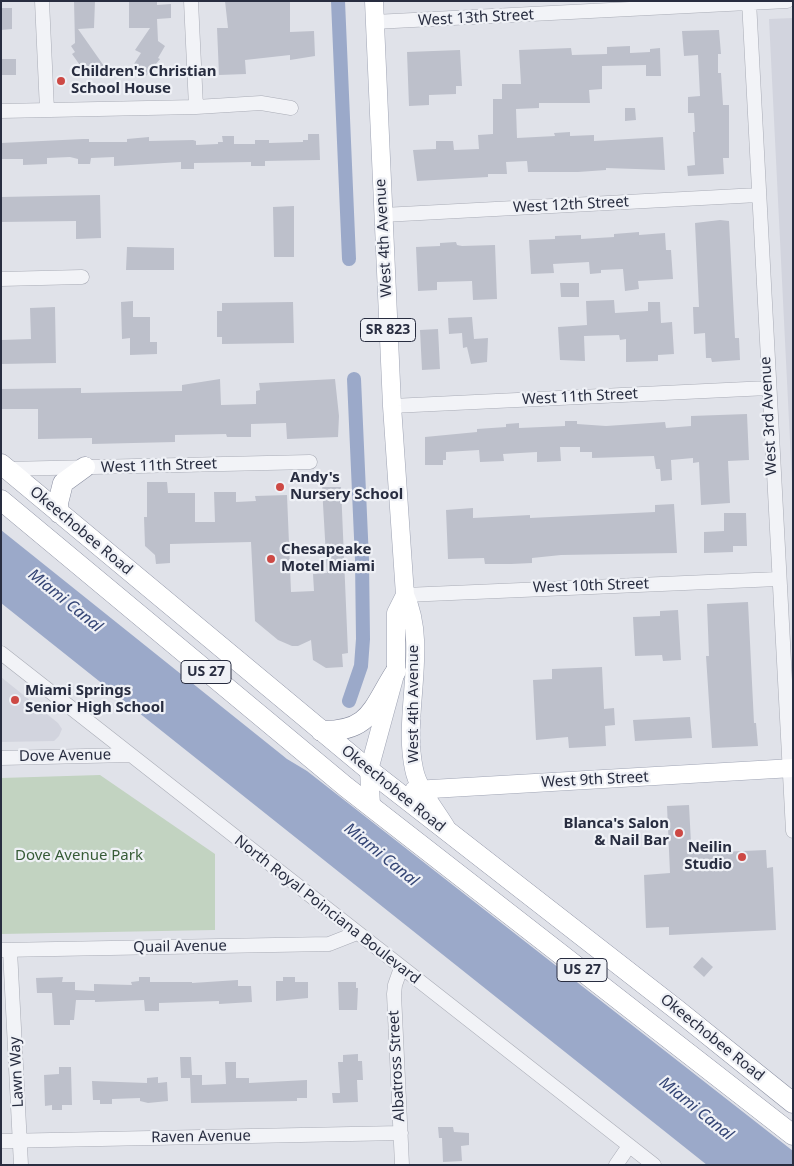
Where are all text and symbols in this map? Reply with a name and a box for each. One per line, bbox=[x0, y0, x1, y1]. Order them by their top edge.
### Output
street label: West 13th Street bbox=[417, 6, 535, 30]
place label: Children's Christian School House bbox=[71, 63, 217, 98]
marker: Children's Christian School House bbox=[55, 75, 67, 87]
street label: West 4th Avenue bbox=[372, 178, 396, 298]
street label: West 12th Street bbox=[512, 193, 630, 217]
road number: SR 823 bbox=[360, 318, 416, 342]
street label: West 3rd Avenue bbox=[757, 356, 781, 476]
street label: West 11th Street bbox=[521, 385, 639, 409]
street label: West 11th Street bbox=[101, 455, 217, 477]
place label: Andy's Nursery School bbox=[290, 469, 403, 504]
marker: Andy's Nursery School bbox=[274, 481, 286, 493]
street label: Okeechobee Road bbox=[26, 483, 136, 579]
place label: Chesapeake Motel Miami bbox=[281, 541, 375, 576]
marker: Chesapeake Motel Miami bbox=[265, 553, 277, 565]
water label: Miami Canal bbox=[24, 565, 106, 637]
street label: West 10th Street bbox=[533, 575, 649, 597]
street label: West 4th Avenue bbox=[405, 645, 423, 763]
road number: US 27 bbox=[181, 660, 231, 684]
place label: Miami Springs Senior High School bbox=[25, 682, 164, 717]
marker: Miami Springs Senior High School bbox=[9, 694, 21, 706]
street label: Okeechobee Road bbox=[337, 742, 449, 836]
street label: Dove Avenue bbox=[19, 746, 111, 766]
street label: West 9th Street bbox=[541, 768, 649, 792]
place label: Blanca's Salon & Nail Bar bbox=[563, 815, 669, 850]
water label: Miami Canal bbox=[340, 819, 422, 891]
marker: Blanca's Salon & Nail Bar bbox=[673, 827, 685, 839]
street label: North Royal Poinciana Boulevard bbox=[231, 832, 423, 988]
place label: Neilin Studio bbox=[684, 839, 732, 874]
park label: Dove Avenue Park bbox=[15, 847, 143, 865]
marker: Neilin Studio bbox=[736, 851, 748, 863]
street label: Quail Avenue bbox=[133, 937, 227, 957]
road number: US 27 bbox=[557, 958, 607, 982]
street label: Okeechobee Road bbox=[656, 991, 768, 1085]
street label: Albatross Street bbox=[385, 1010, 409, 1122]
street label: Lawn Way bbox=[6, 1036, 28, 1108]
water label: Miami Canal bbox=[655, 1073, 737, 1145]
street label: Raven Avenue bbox=[151, 1127, 251, 1147]

